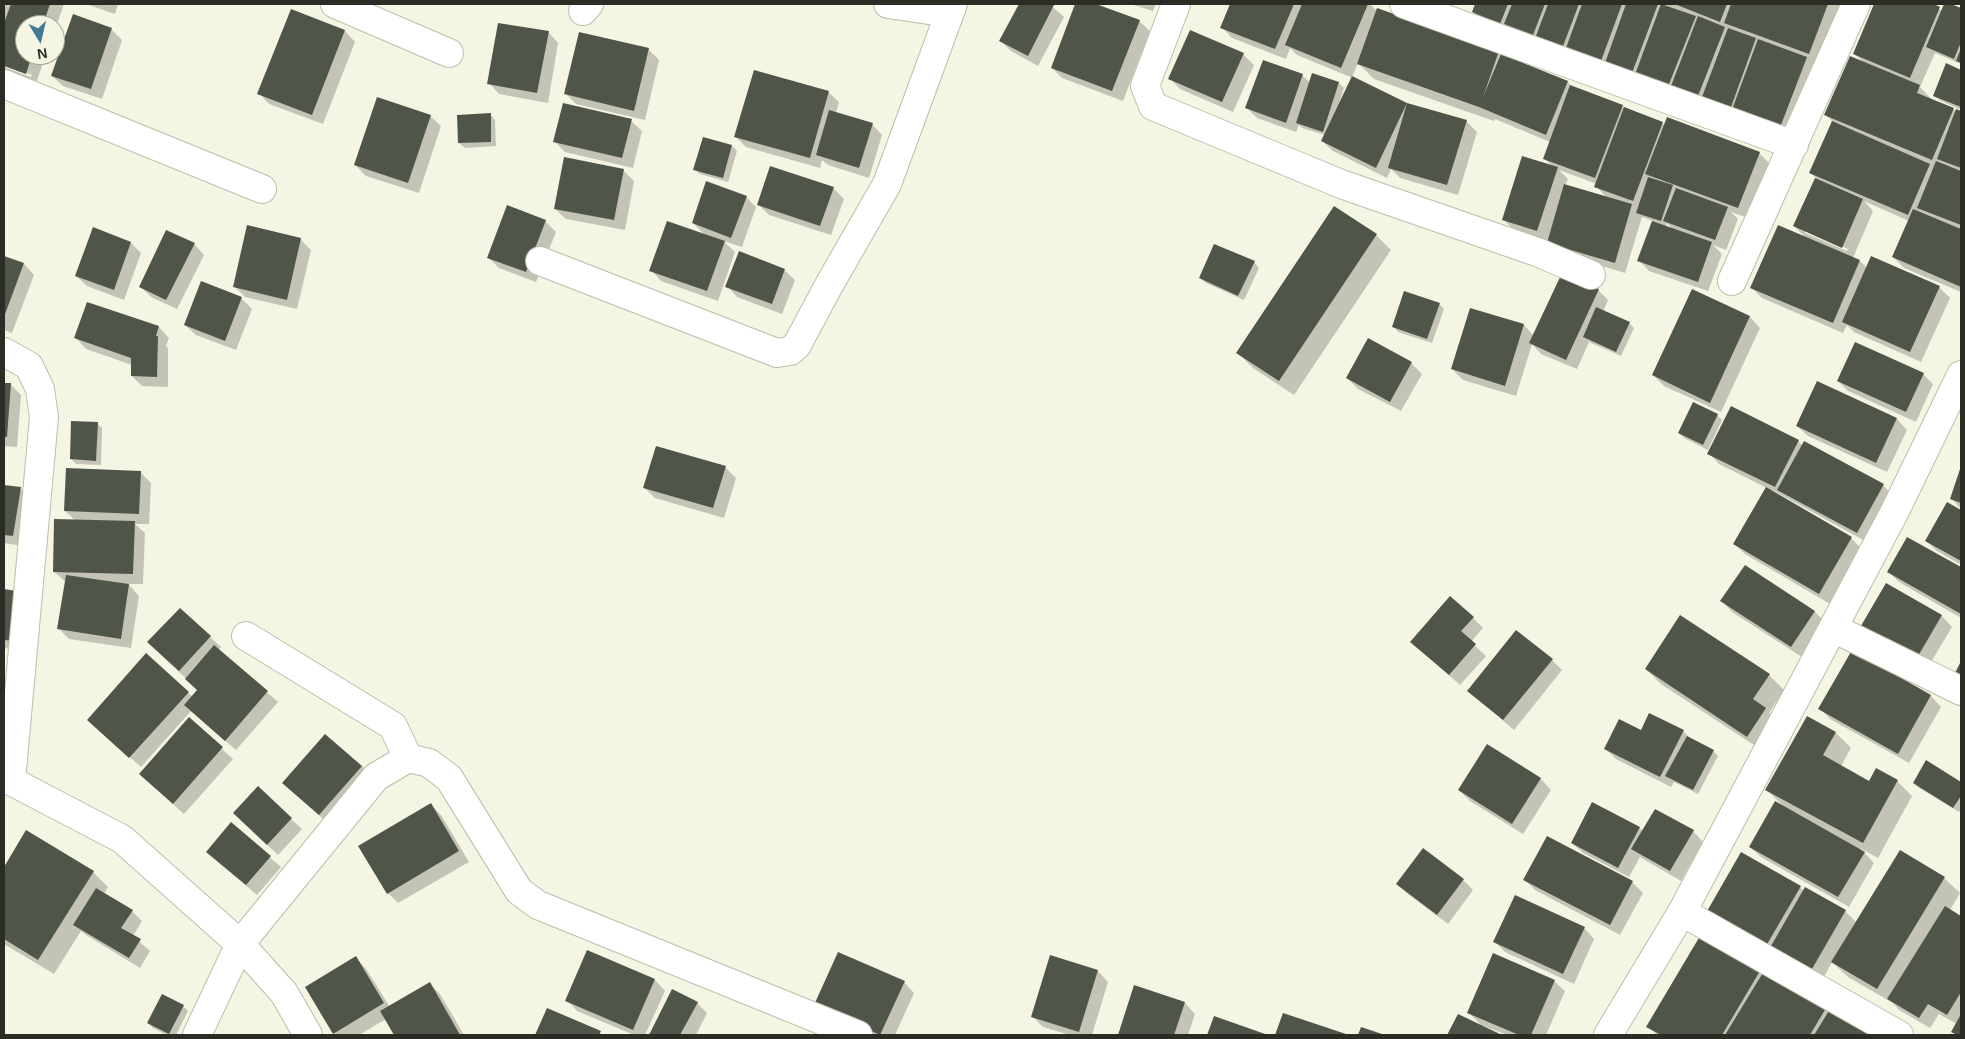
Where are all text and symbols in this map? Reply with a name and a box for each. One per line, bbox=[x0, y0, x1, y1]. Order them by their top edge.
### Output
north arrow bbox=[15, 15, 65, 65]
text: N bbox=[36, 45, 48, 63]

